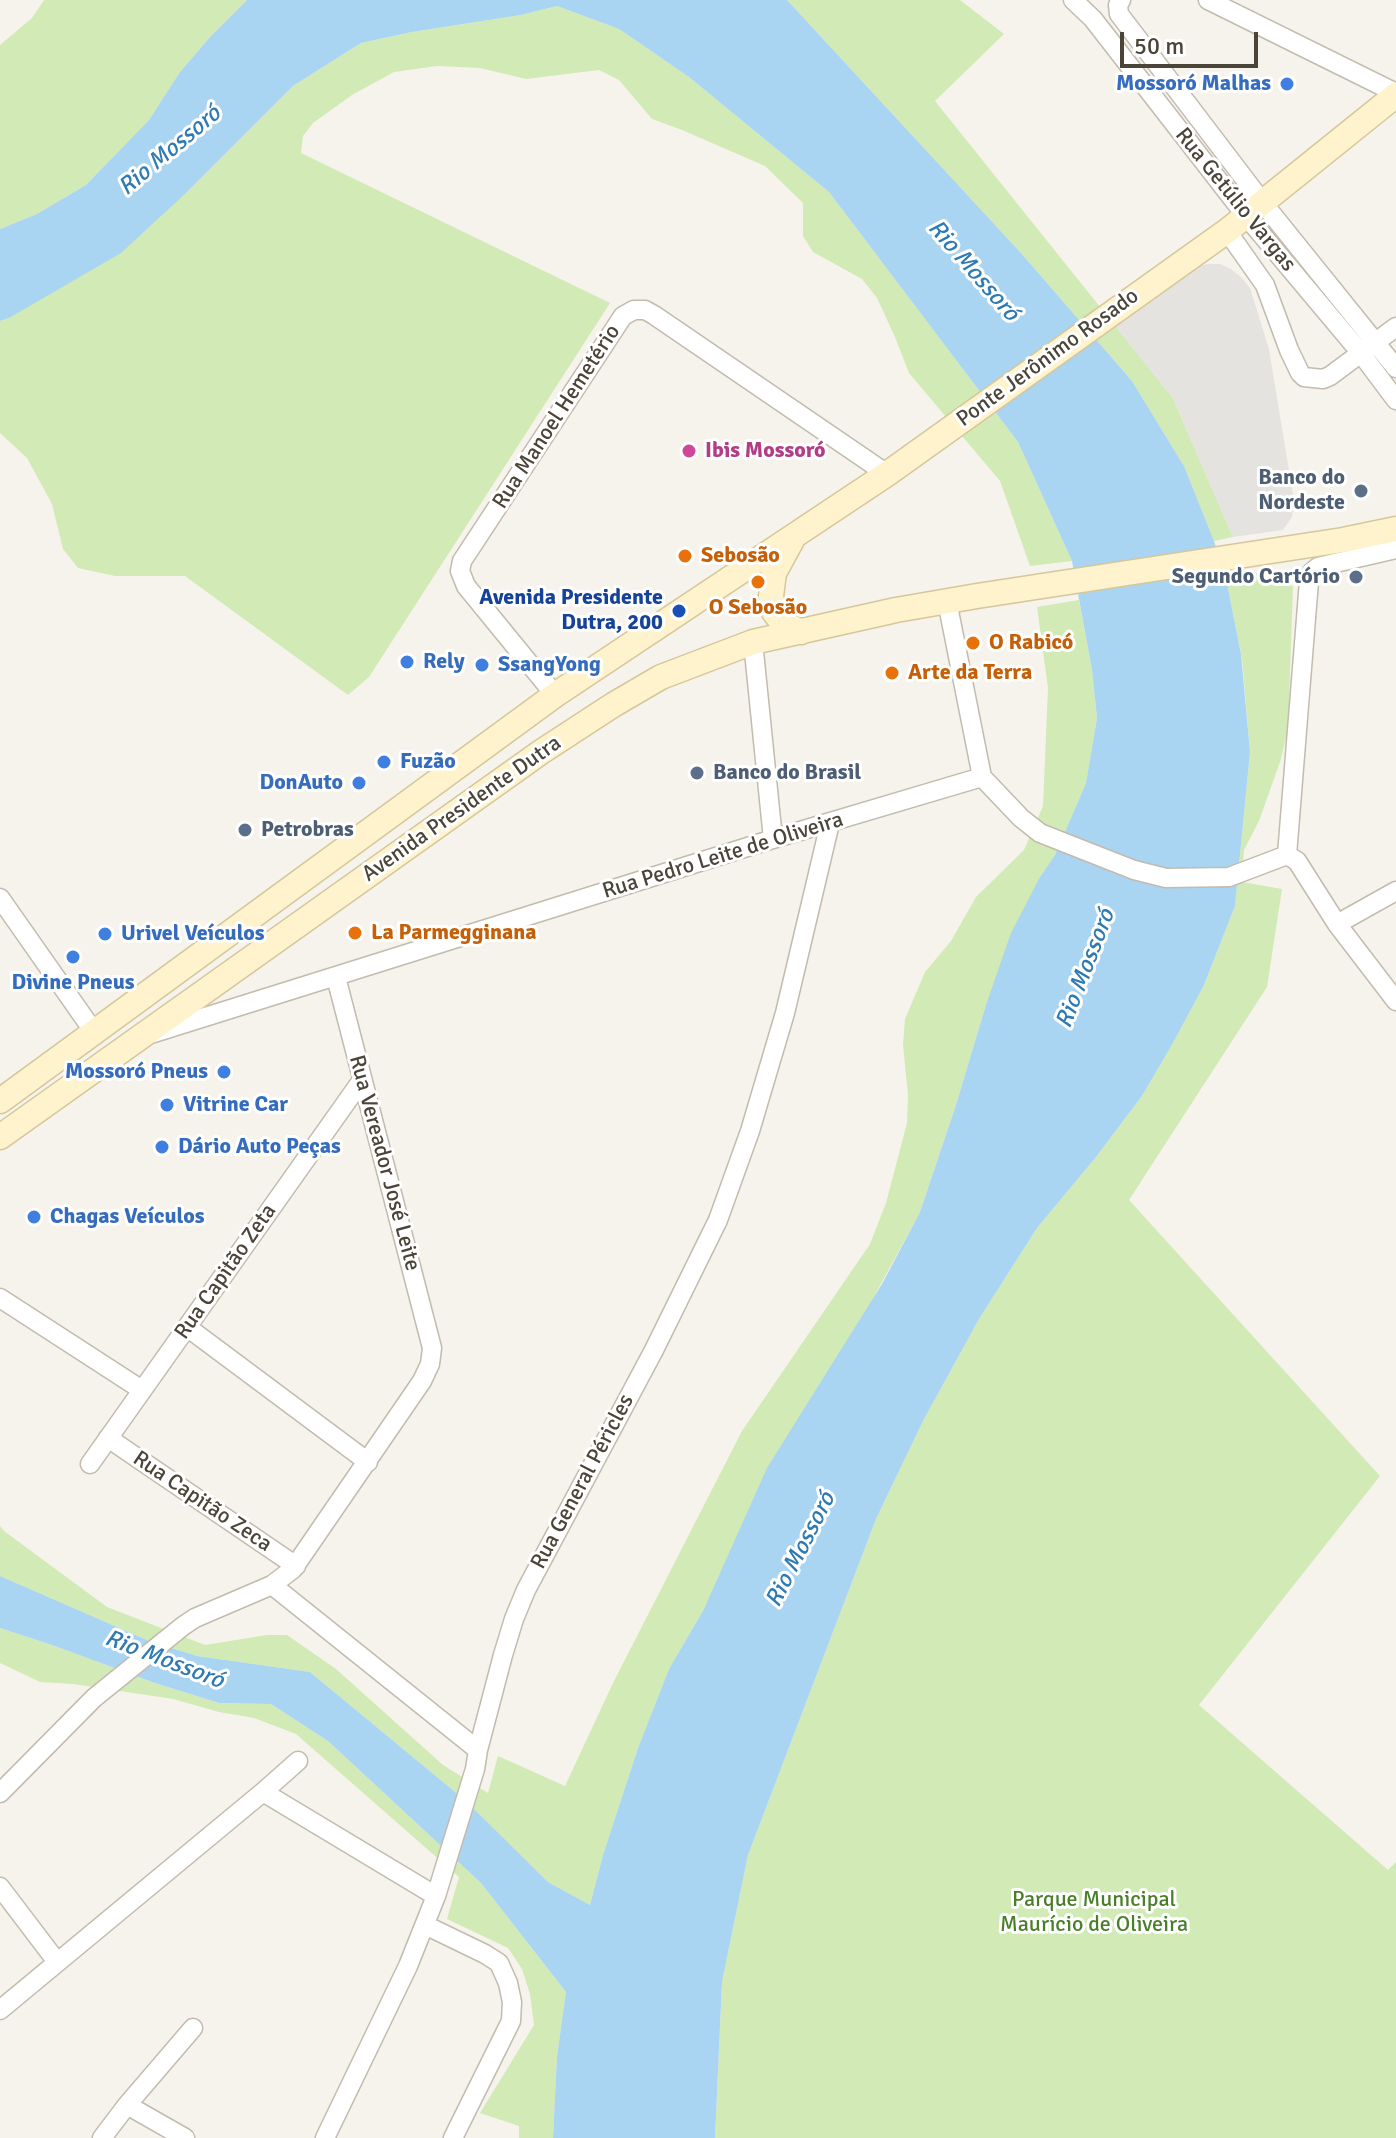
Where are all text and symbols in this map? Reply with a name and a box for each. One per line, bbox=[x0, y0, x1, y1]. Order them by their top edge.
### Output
scale bar bbox=[1124, 16, 1262, 66]
text: 50 m bbox=[1134, 31, 1184, 61]
place label: Mossoró Malhas bbox=[1116, 71, 1271, 97]
marker: Mossoró Malhas bbox=[1278, 75, 1296, 93]
water label: Rio Mossoró bbox=[113, 100, 227, 202]
street label: Rua Getúlio Vargas bbox=[1169, 123, 1301, 277]
water label: Rio Mossoró bbox=[921, 214, 1025, 328]
street label: Ponte Jerônimo Rosado bbox=[952, 283, 1144, 433]
street label: Rua Manoel Hemetério bbox=[488, 320, 626, 514]
place label: Ibis Mossoró bbox=[705, 438, 826, 464]
marker: Ibis Mossoró bbox=[680, 442, 698, 460]
place label: Banco do Nordeste bbox=[1258, 465, 1345, 516]
marker: Banco do Nordeste bbox=[1352, 482, 1370, 500]
place label: Sebosão bbox=[701, 543, 780, 569]
marker: Sebosão bbox=[676, 547, 694, 565]
place label: Segundo Cartório bbox=[1172, 564, 1340, 590]
marker: Segundo Cartório bbox=[1347, 568, 1365, 586]
marker: O Sebosão bbox=[749, 573, 767, 591]
place label: Avenida Presidente Dutra, 200 bbox=[479, 585, 663, 636]
place label: O Sebosão bbox=[709, 595, 807, 621]
marker: Avenida Presidente Dutra, 200 bbox=[670, 602, 688, 620]
place label: O Rabicó bbox=[989, 630, 1073, 656]
marker: O Rabicó bbox=[964, 634, 982, 652]
place label: Rely bbox=[423, 649, 465, 675]
place label: SsangYong bbox=[498, 652, 601, 678]
marker: Rely bbox=[398, 653, 416, 671]
marker: SsangYong bbox=[473, 656, 491, 674]
place label: Arte da Terra bbox=[908, 660, 1032, 686]
marker: Arte da Terra bbox=[883, 664, 901, 682]
street label: Avenida Presidente Dutra bbox=[357, 730, 567, 888]
place label: Fuzão bbox=[400, 749, 456, 775]
marker: Fuzão bbox=[375, 753, 393, 771]
place label: Banco do Brasil bbox=[713, 760, 861, 786]
marker: Banco do Brasil bbox=[688, 764, 706, 782]
place label: DonAuto bbox=[259, 770, 343, 796]
marker: DonAuto bbox=[350, 774, 368, 792]
street label: Rua Pedro Leite de Oliveira bbox=[599, 807, 847, 905]
place label: Petrobras bbox=[261, 817, 354, 843]
marker: Petrobras bbox=[236, 821, 254, 839]
water label: Rio Mossoró bbox=[1050, 906, 1122, 1032]
place label: La Parmegginana bbox=[371, 920, 537, 946]
place label: Urivel Veículos bbox=[121, 921, 265, 947]
marker: La Parmegginana bbox=[346, 924, 364, 942]
marker: Urivel Veículos bbox=[96, 925, 114, 943]
marker: Divine Pneus bbox=[64, 948, 82, 966]
place label: Divine Pneus bbox=[11, 970, 135, 996]
street label: Rua Vereador José Leite bbox=[343, 1052, 425, 1274]
place label: Mossoró Pneus bbox=[65, 1059, 208, 1085]
marker: Mossoró Pneus bbox=[215, 1063, 233, 1081]
place label: Vitrine Car bbox=[183, 1092, 288, 1118]
marker: Vitrine Car bbox=[158, 1096, 176, 1114]
place label: Dário Auto Peças bbox=[178, 1134, 341, 1160]
marker: Dário Auto Peças bbox=[153, 1138, 171, 1156]
street label: Rua Capitão Zeta bbox=[170, 1199, 282, 1345]
place label: Chagas Veículos bbox=[50, 1204, 204, 1230]
marker: Chagas Veículos bbox=[25, 1208, 43, 1226]
street label: Rua General Péricles bbox=[526, 1390, 640, 1574]
street label: Rua Capitão Zeca bbox=[127, 1446, 277, 1558]
water label: Rio Mossoró bbox=[760, 1488, 842, 1612]
water label: Rio Mossoró bbox=[101, 1624, 227, 1696]
park label: Parque Municipal Maurício de Oliveira bbox=[1000, 1887, 1188, 1938]

